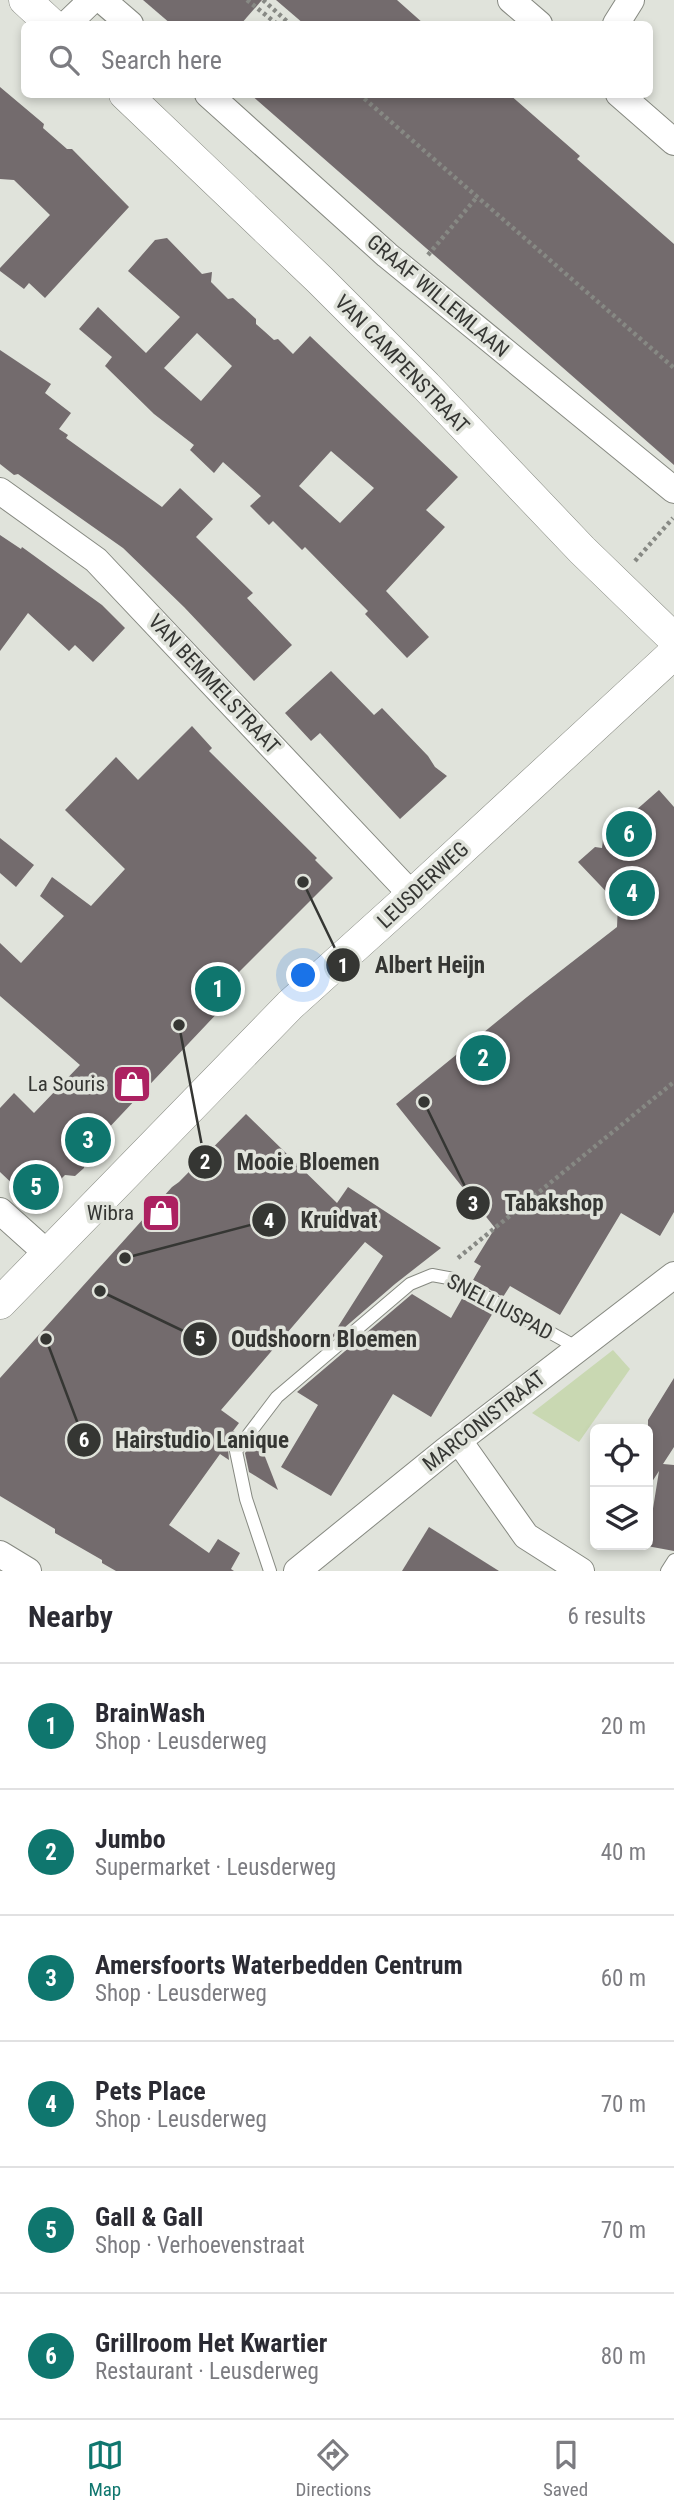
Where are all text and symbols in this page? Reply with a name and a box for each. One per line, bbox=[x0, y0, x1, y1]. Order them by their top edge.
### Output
search box bbox=[21, 21, 653, 98]
icon: search bbox=[45, 41, 83, 79]
text: Search here bbox=[101, 45, 222, 75]
street label: GRAAF WILLEMLAAN bbox=[362, 230, 514, 362]
street label: VAN CAMPENSTRAAT bbox=[330, 290, 474, 438]
street label: VAN BEMMELSTRAAT bbox=[143, 609, 285, 759]
pin: 6 bbox=[606, 808, 652, 860]
street label: LEUSDERWEG bbox=[373, 837, 473, 933]
pin: 4 bbox=[609, 867, 655, 919]
callout: Albert Heijn bbox=[326, 943, 499, 987]
text: Albert Heijn bbox=[375, 952, 485, 979]
text: 1 bbox=[338, 954, 348, 978]
your location bbox=[286, 958, 320, 992]
pin: 1 bbox=[195, 963, 241, 1015]
pin: 2 bbox=[460, 1032, 506, 1084]
shop icon: La Souris bbox=[111, 1063, 153, 1105]
place label: La Souris bbox=[28, 1072, 105, 1096]
pin: 3 bbox=[65, 1114, 111, 1166]
callout: Mooie Bloemen bbox=[188, 1140, 394, 1184]
text: Mooie Bloemen bbox=[237, 1149, 379, 1176]
text: 2 bbox=[200, 1150, 210, 1174]
pin: 5 bbox=[13, 1161, 59, 1213]
callout: Tabakshop bbox=[455, 1181, 617, 1225]
text: Tabakshop bbox=[504, 1190, 604, 1217]
shop icon: Wibra bbox=[140, 1192, 182, 1234]
text: 3 bbox=[468, 1192, 478, 1216]
callout: Kruidvat bbox=[252, 1198, 392, 1242]
place label: Wibra bbox=[87, 1201, 134, 1225]
text: Kruidvat bbox=[301, 1207, 377, 1234]
text: 4 bbox=[264, 1209, 274, 1233]
street label: SNELLIUSPAD bbox=[443, 1269, 557, 1345]
callout: Oudshoorn Bloemen bbox=[182, 1317, 431, 1361]
text: Oudshoorn Bloemen bbox=[231, 1326, 417, 1353]
text: 5 bbox=[195, 1327, 205, 1351]
street label: MARCONISTRAAT bbox=[418, 1366, 550, 1476]
callout: Hairstudio Lanique bbox=[66, 1418, 303, 1462]
map controls bbox=[590, 1424, 653, 1550]
button: locate bbox=[590, 1424, 653, 1487]
text: Hairstudio Lanique bbox=[115, 1427, 289, 1454]
text: 6 bbox=[79, 1428, 89, 1452]
button: layers bbox=[590, 1487, 653, 1550]
text: Nearby bbox=[28, 1599, 113, 1634]
text: 6 results bbox=[568, 1603, 646, 1630]
text: BrainWash bbox=[95, 1698, 205, 1728]
text: 1 bbox=[45, 1713, 57, 1740]
text: 20 m bbox=[601, 1713, 646, 1740]
text: Shop · Leusderweg bbox=[95, 1728, 267, 1755]
text: Jumbo bbox=[95, 1824, 166, 1854]
text: 2 bbox=[45, 1839, 57, 1866]
text: 40 m bbox=[601, 1839, 646, 1866]
text: Supermarket · Leusderweg bbox=[95, 1854, 336, 1881]
text: Amersfoorts Waterbedden Centrum bbox=[95, 1950, 463, 1980]
text: 3 bbox=[45, 1965, 57, 1992]
text: 60 m bbox=[601, 1965, 646, 1992]
text: Shop · Leusderweg bbox=[95, 1980, 267, 2007]
text: Pets Place bbox=[95, 2076, 206, 2106]
text: 4 bbox=[45, 2091, 57, 2118]
text: 70 m bbox=[601, 2091, 646, 2118]
text: Shop · Leusderweg bbox=[95, 2106, 267, 2133]
text: Gall & Gall bbox=[95, 2202, 203, 2232]
text: 5 bbox=[45, 2217, 57, 2244]
text: 70 m bbox=[601, 2217, 646, 2244]
text: Shop · Verhoevenstraat bbox=[95, 2232, 305, 2259]
text: Grillroom Het Kwartier bbox=[95, 2328, 327, 2358]
text: 6 bbox=[45, 2343, 57, 2370]
text: 80 m bbox=[601, 2343, 646, 2370]
text: Restaurant · Leusderweg bbox=[95, 2358, 319, 2385]
tab: Map bbox=[86, 2436, 124, 2501]
tab: Directions bbox=[295, 2436, 371, 2501]
tab: Saved bbox=[543, 2436, 588, 2501]

